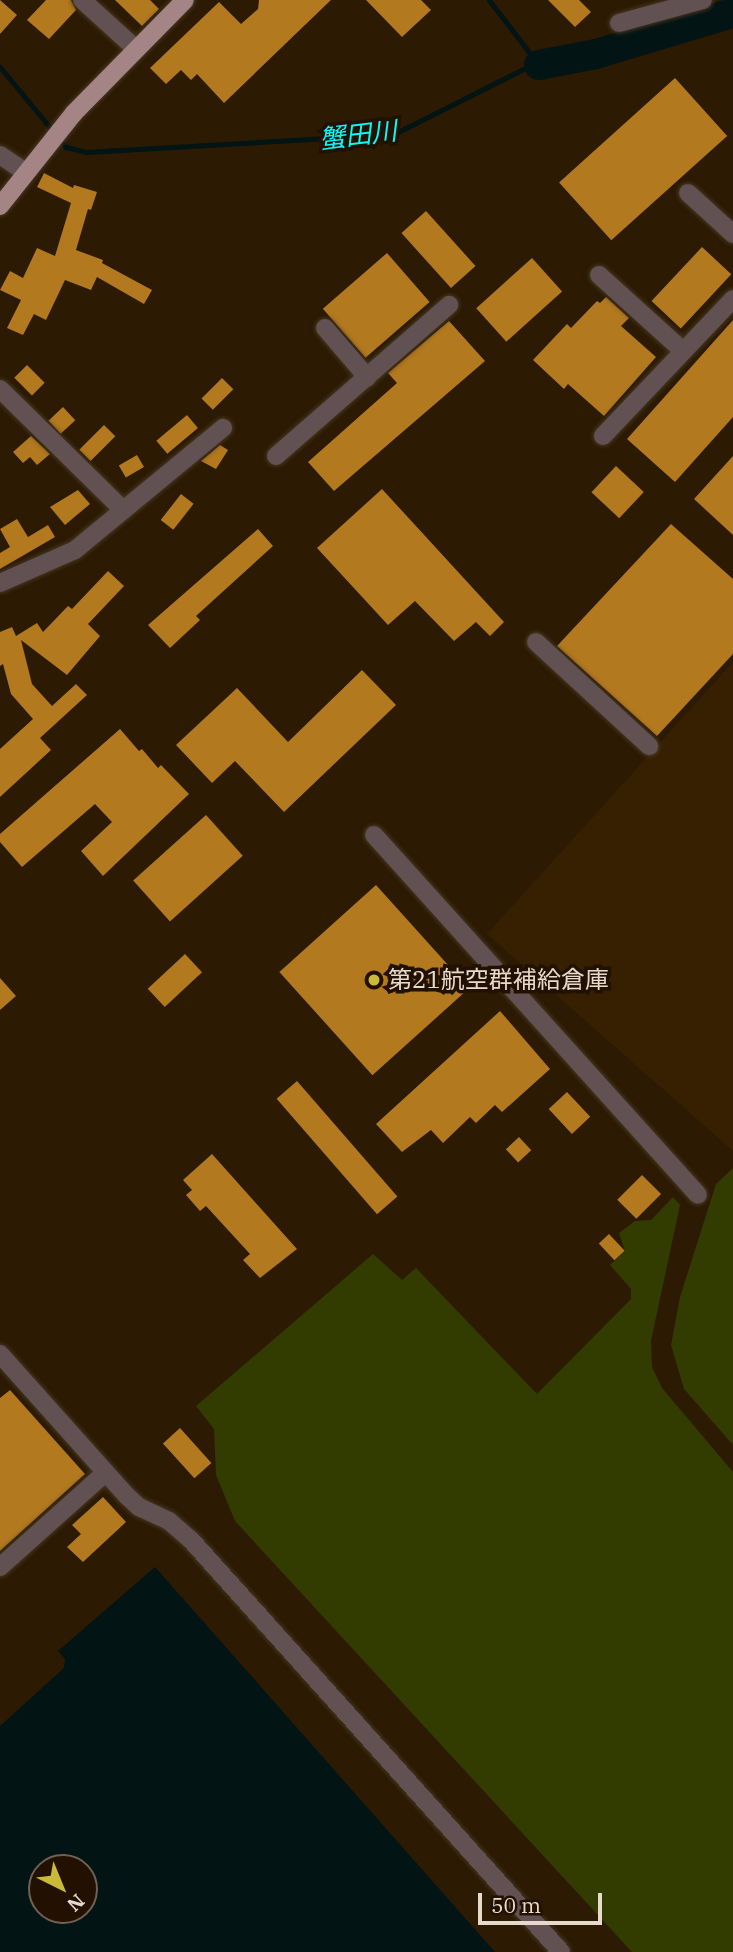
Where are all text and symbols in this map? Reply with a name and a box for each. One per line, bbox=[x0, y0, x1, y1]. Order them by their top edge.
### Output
water label: 蟹田川 bbox=[317, 115, 399, 155]
place label: 第21航空群補給倉庫 bbox=[388, 966, 609, 994]
marker: 第21航空群補給倉庫 bbox=[366, 972, 382, 988]
north arrow bbox=[28, 1854, 98, 1924]
scale bar bbox=[481, 1878, 605, 1922]
text: N bbox=[62, 1889, 90, 1917]
text: 50 m bbox=[491, 1891, 541, 1919]

